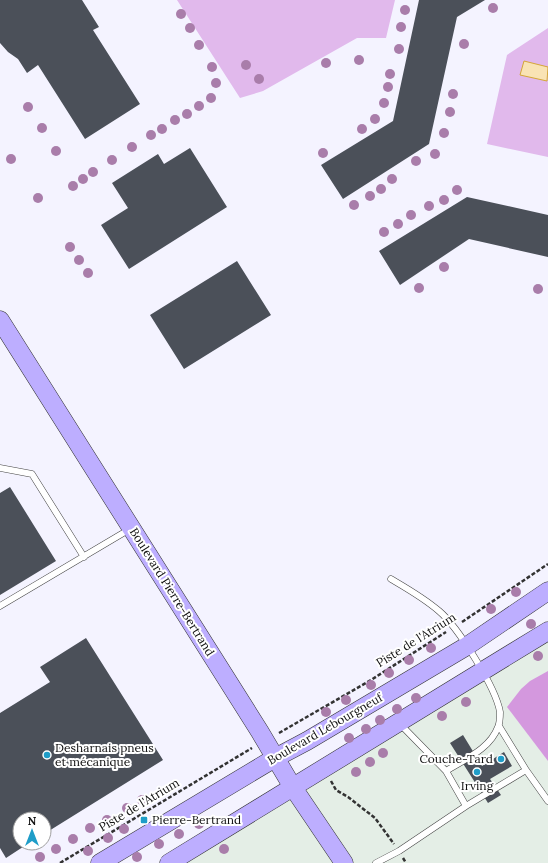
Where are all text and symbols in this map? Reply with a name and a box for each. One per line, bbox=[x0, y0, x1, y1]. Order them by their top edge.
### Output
street label: Boulevard Pierre-Bertrand bbox=[127, 525, 218, 659]
street label: Piste de l'Atrium bbox=[373, 609, 459, 670]
street label: Boulevard Lebourgneuf bbox=[265, 689, 386, 768]
place label: Desharnais pneus et mécanique bbox=[55, 740, 154, 769]
marker: Desharnais pneus et mécanique bbox=[42, 750, 52, 760]
place label: Couche-Tard bbox=[419, 751, 493, 766]
marker: Couche-Tard bbox=[496, 754, 506, 764]
marker: Irving bbox=[472, 767, 482, 777]
street label: Piste de l'Atrium bbox=[96, 775, 182, 834]
place label: Irving bbox=[461, 778, 494, 793]
north arrow bbox=[12, 811, 52, 851]
place label: Pierre-Bertrand bbox=[152, 812, 241, 827]
text: N bbox=[28, 814, 37, 828]
marker: Pierre-Bertrand bbox=[139, 815, 149, 825]

